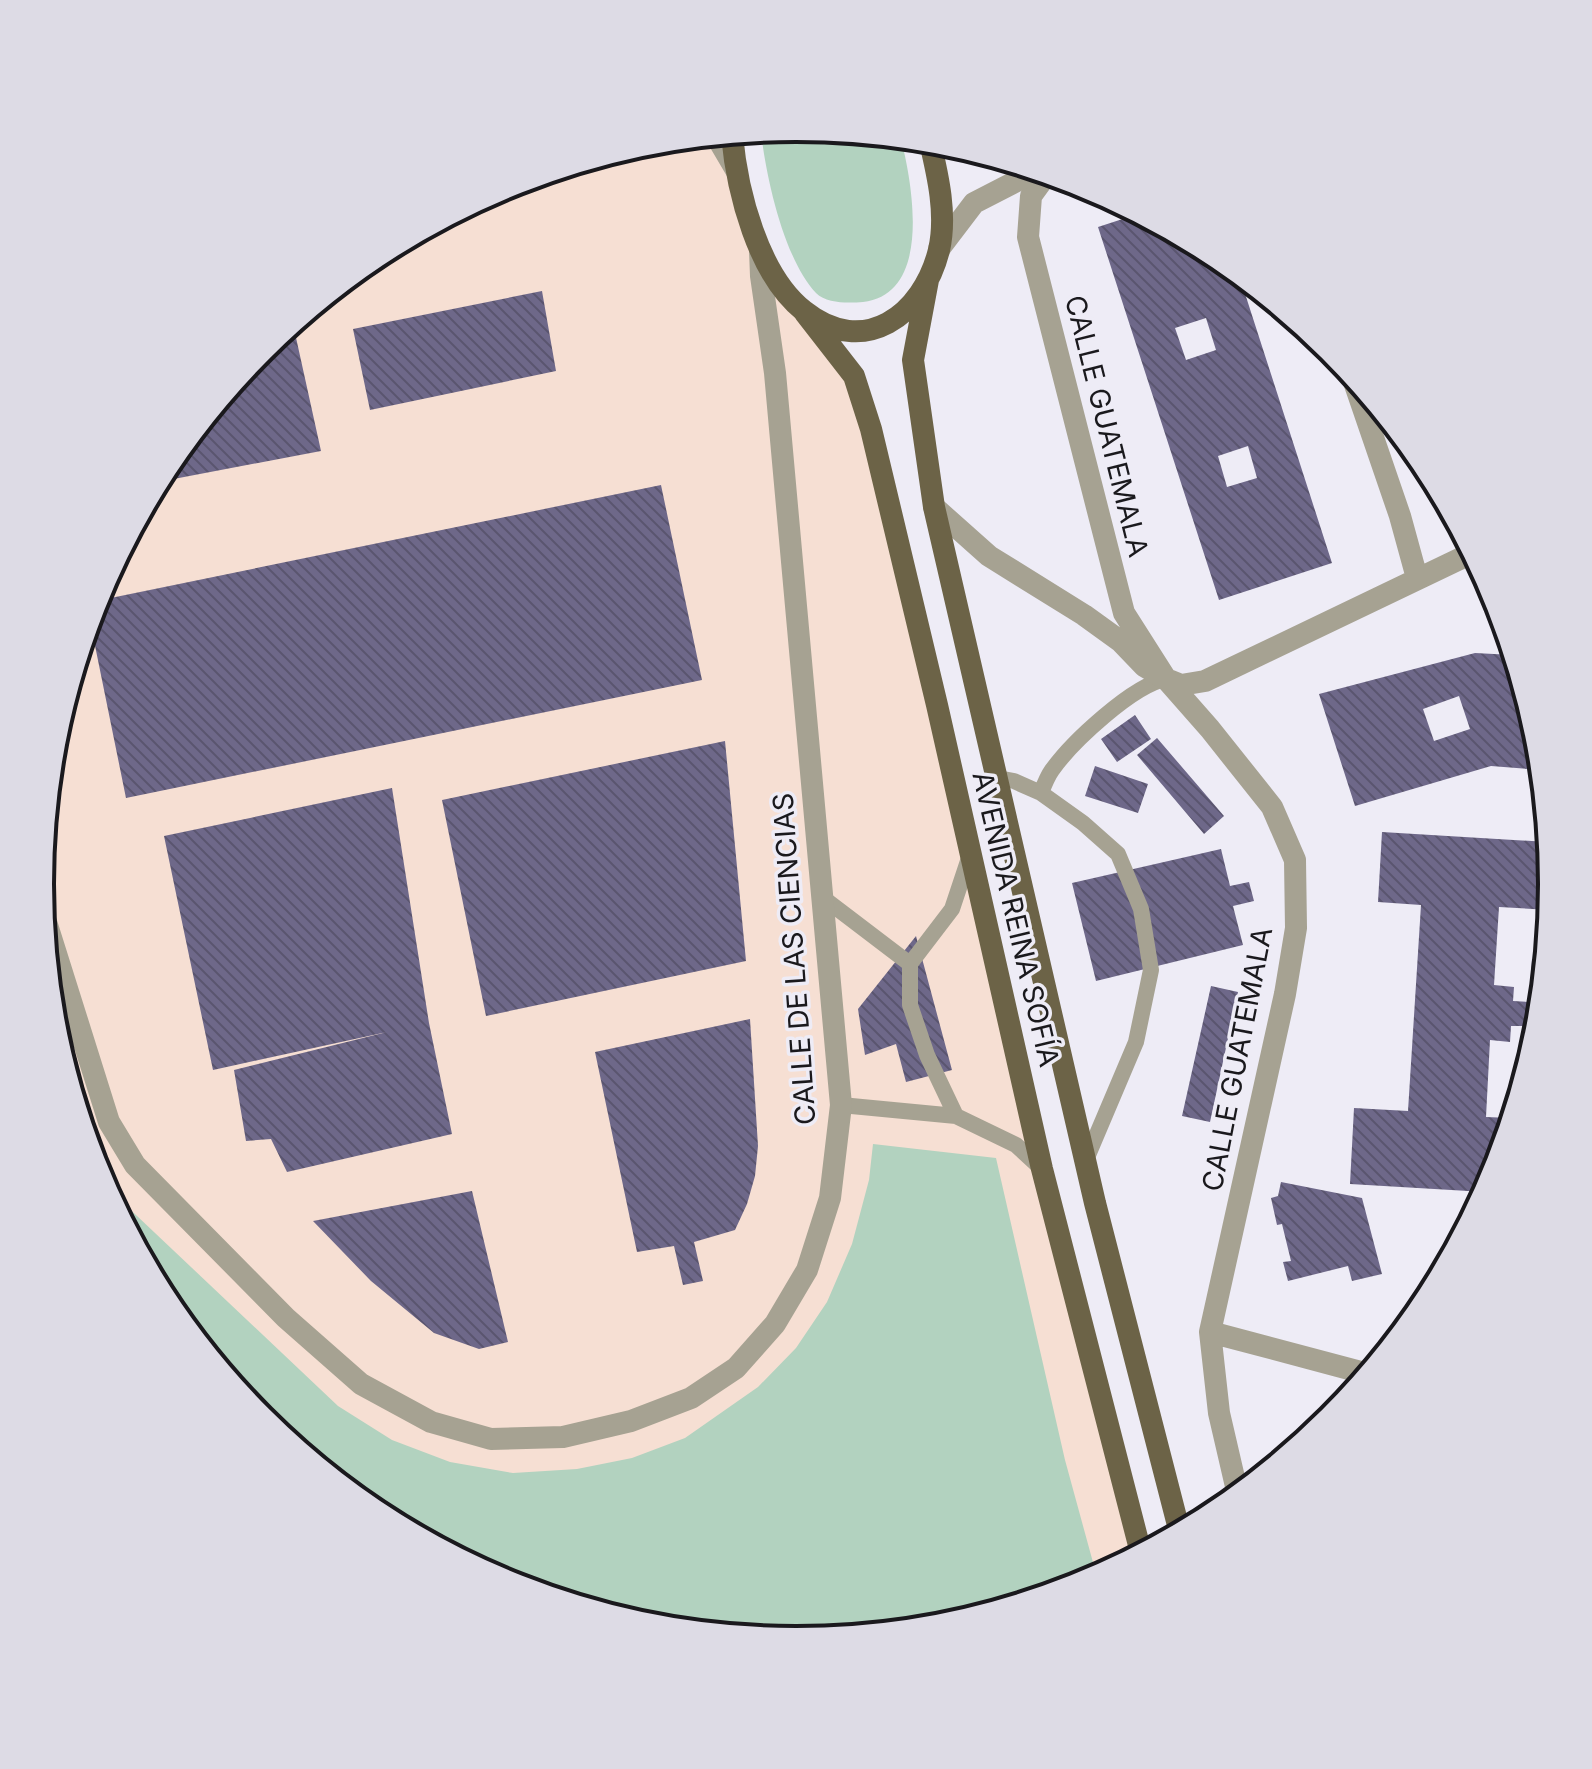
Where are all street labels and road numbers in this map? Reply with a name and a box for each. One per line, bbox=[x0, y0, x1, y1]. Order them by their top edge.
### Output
street label: CALLE GUATEMALA bbox=[1058, 292, 1156, 560]
street label: AVENIDA REINA SOFÍA bbox=[965, 768, 1068, 1070]
street label: CALLE DE LAS CIENCIAS bbox=[765, 792, 823, 1126]
street label: CALLE GUATEMALA bbox=[1195, 924, 1279, 1194]

